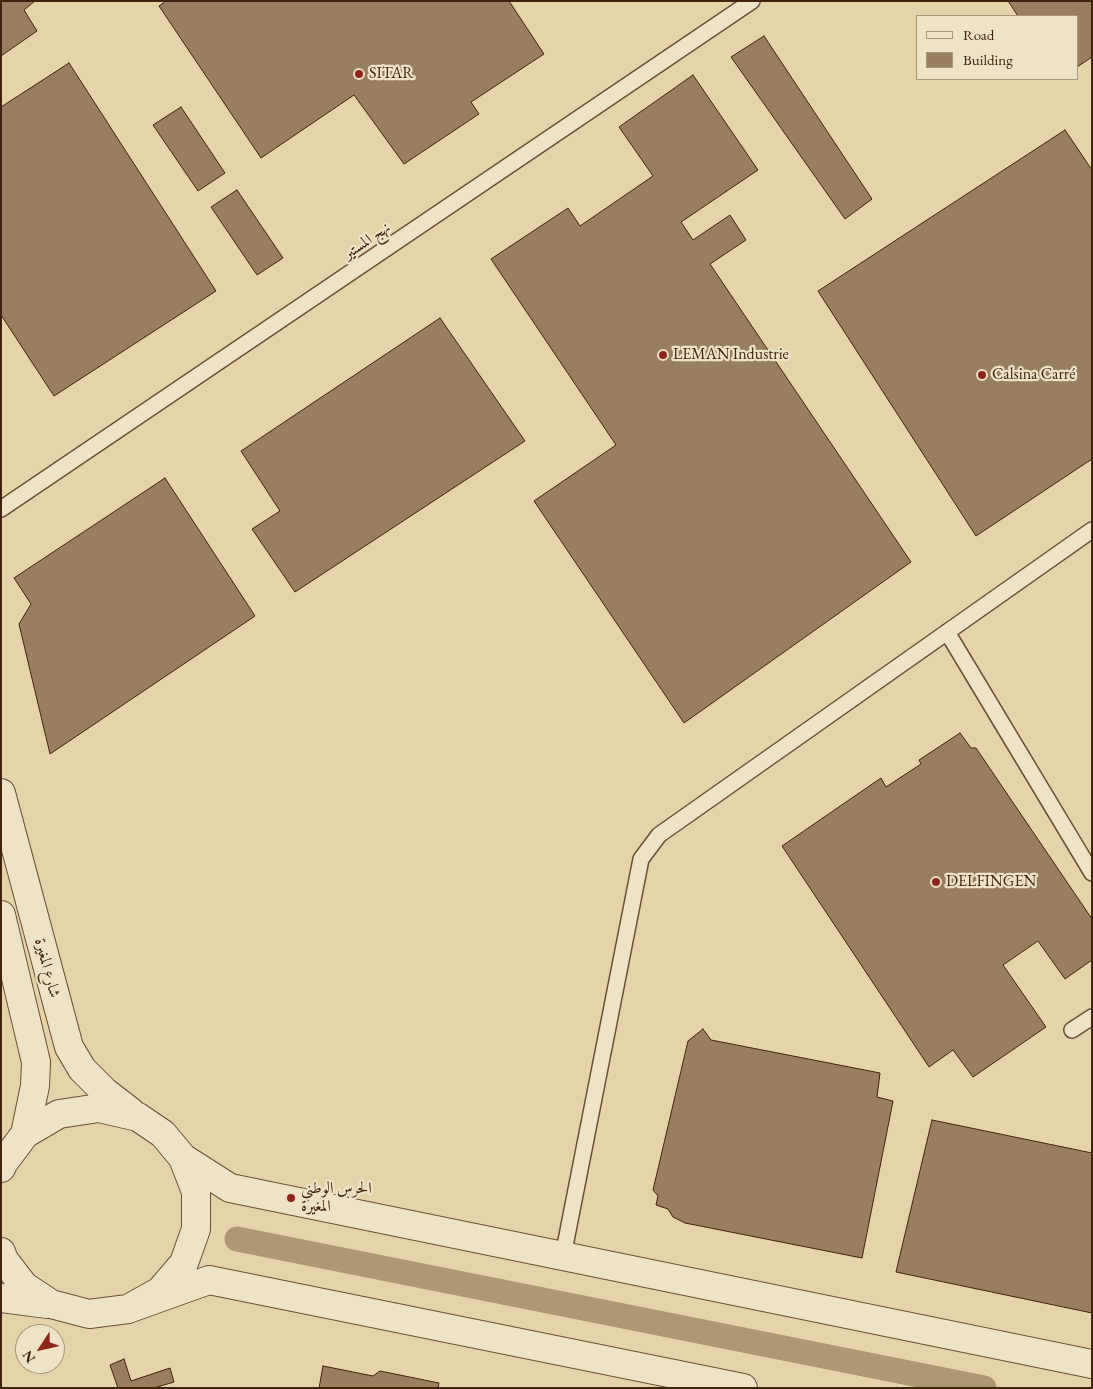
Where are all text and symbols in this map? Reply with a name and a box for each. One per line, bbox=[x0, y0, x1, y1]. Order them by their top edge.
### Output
legend bbox=[916, 15, 1078, 80]
text: Road bbox=[963, 25, 994, 44]
text: Building bbox=[963, 50, 1013, 69]
place label: SITAR bbox=[369, 64, 414, 84]
marker: SITAR bbox=[353, 68, 365, 80]
street label: نهج المستير bbox=[340, 218, 394, 264]
place label: LEMAN Industrie bbox=[673, 345, 789, 365]
marker: LEMAN Industrie bbox=[657, 349, 669, 361]
place label: Calsina Carré bbox=[992, 365, 1075, 385]
marker: Calsina Carré bbox=[976, 369, 988, 381]
place label: DELFINGEN bbox=[946, 872, 1036, 892]
marker: DELFINGEN bbox=[930, 876, 942, 888]
street label: شارع المغيرة bbox=[30, 936, 64, 1000]
place label: الحرس الوطني المغيرة bbox=[301, 1179, 372, 1217]
marker: الحرس الوطني المغيرة bbox=[285, 1192, 297, 1204]
north arrow bbox=[15, 1324, 65, 1374]
text: N bbox=[18, 1347, 39, 1367]

